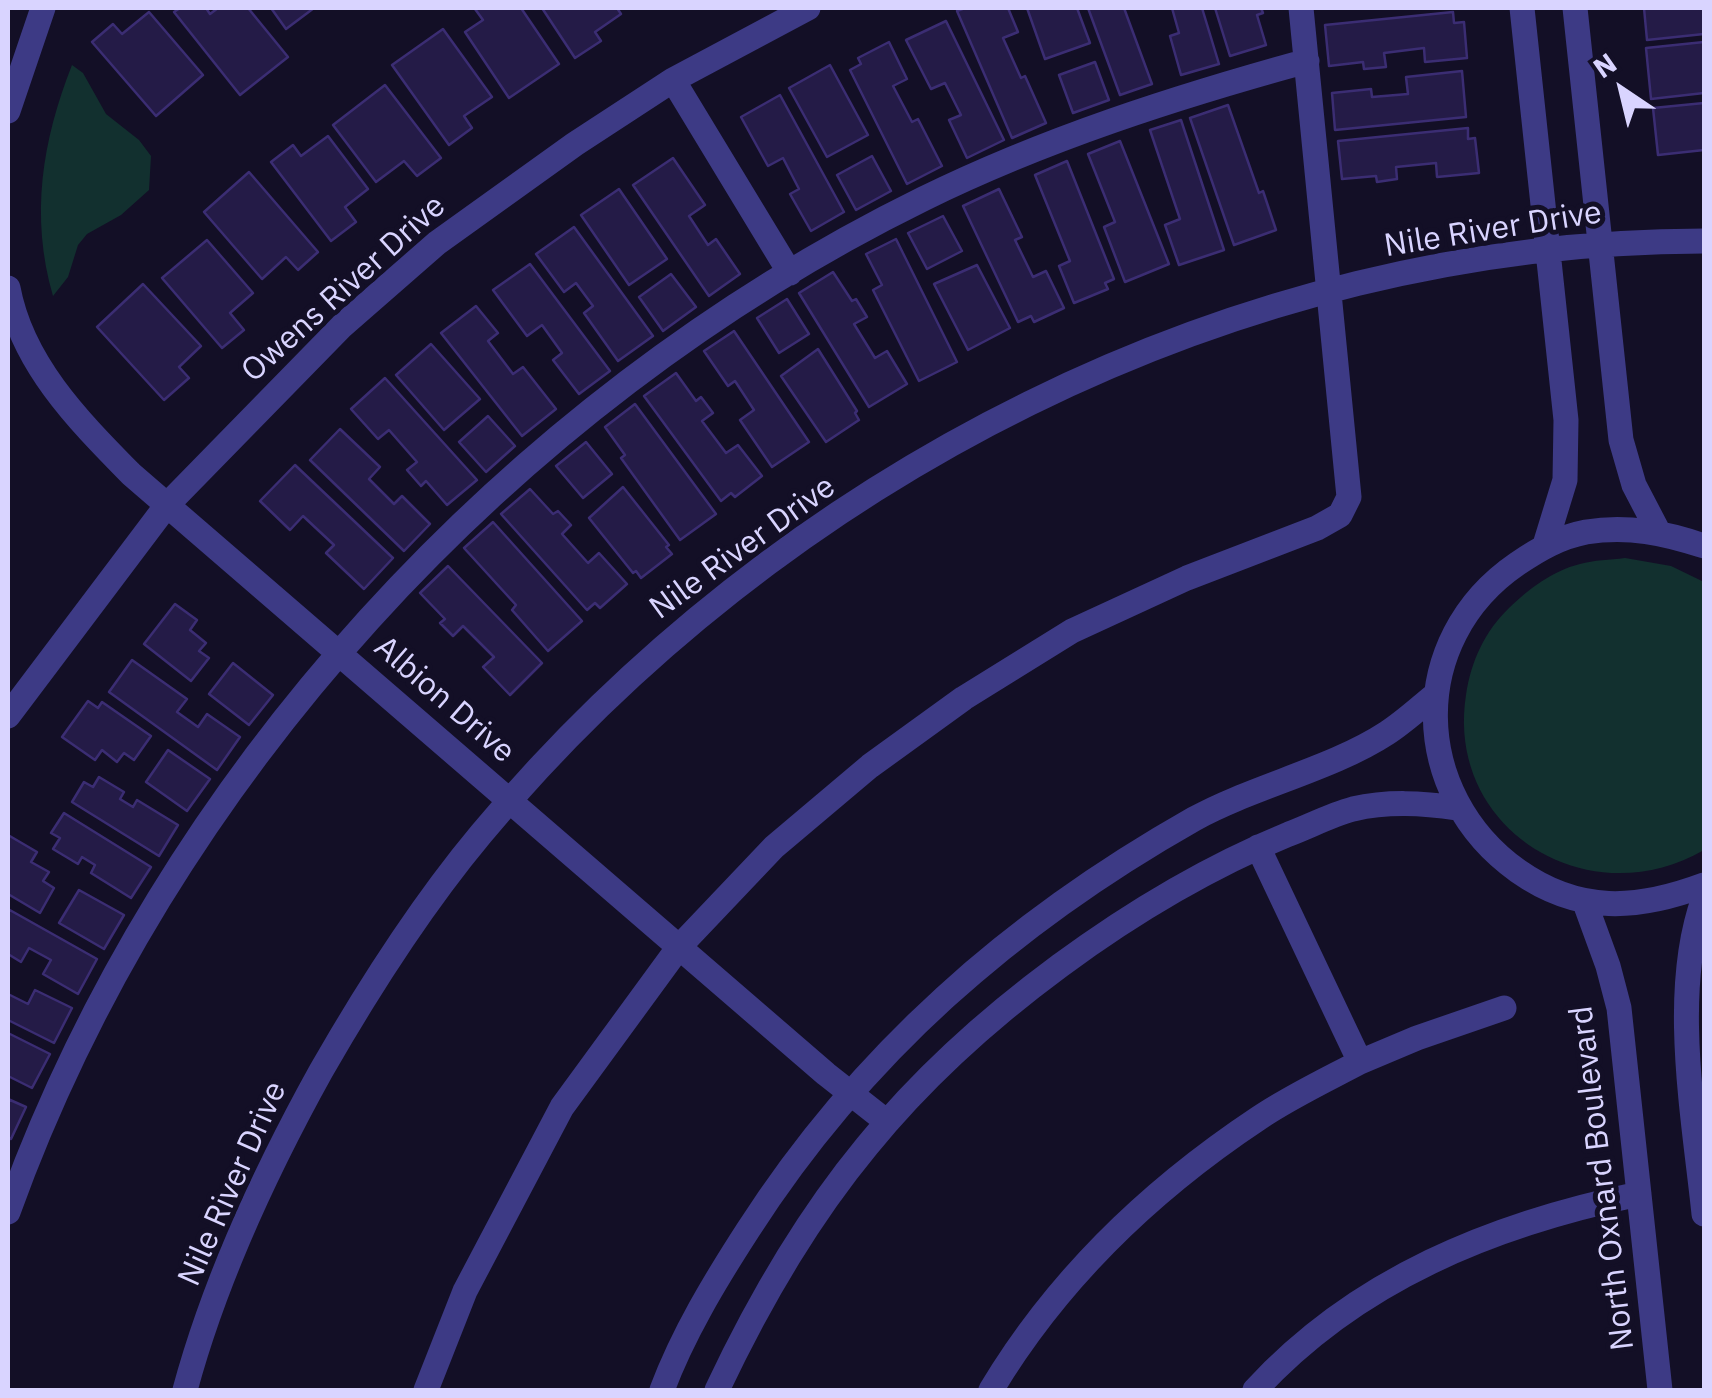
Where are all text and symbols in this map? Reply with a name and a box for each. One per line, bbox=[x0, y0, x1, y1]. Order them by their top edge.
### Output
north arrow bbox=[1572, 40, 1672, 140]
text: N bbox=[1586, 44, 1623, 86]
street label: Owens River Drive bbox=[234, 187, 454, 391]
street label: Nile River Drive bbox=[1382, 194, 1604, 266]
street label: Nile River Drive bbox=[643, 468, 843, 628]
street label: Albion Drive bbox=[366, 629, 522, 771]
street label: North Oxnard Boulevard bbox=[1563, 1004, 1643, 1352]
street label: Nile River Drive bbox=[171, 1076, 295, 1292]

